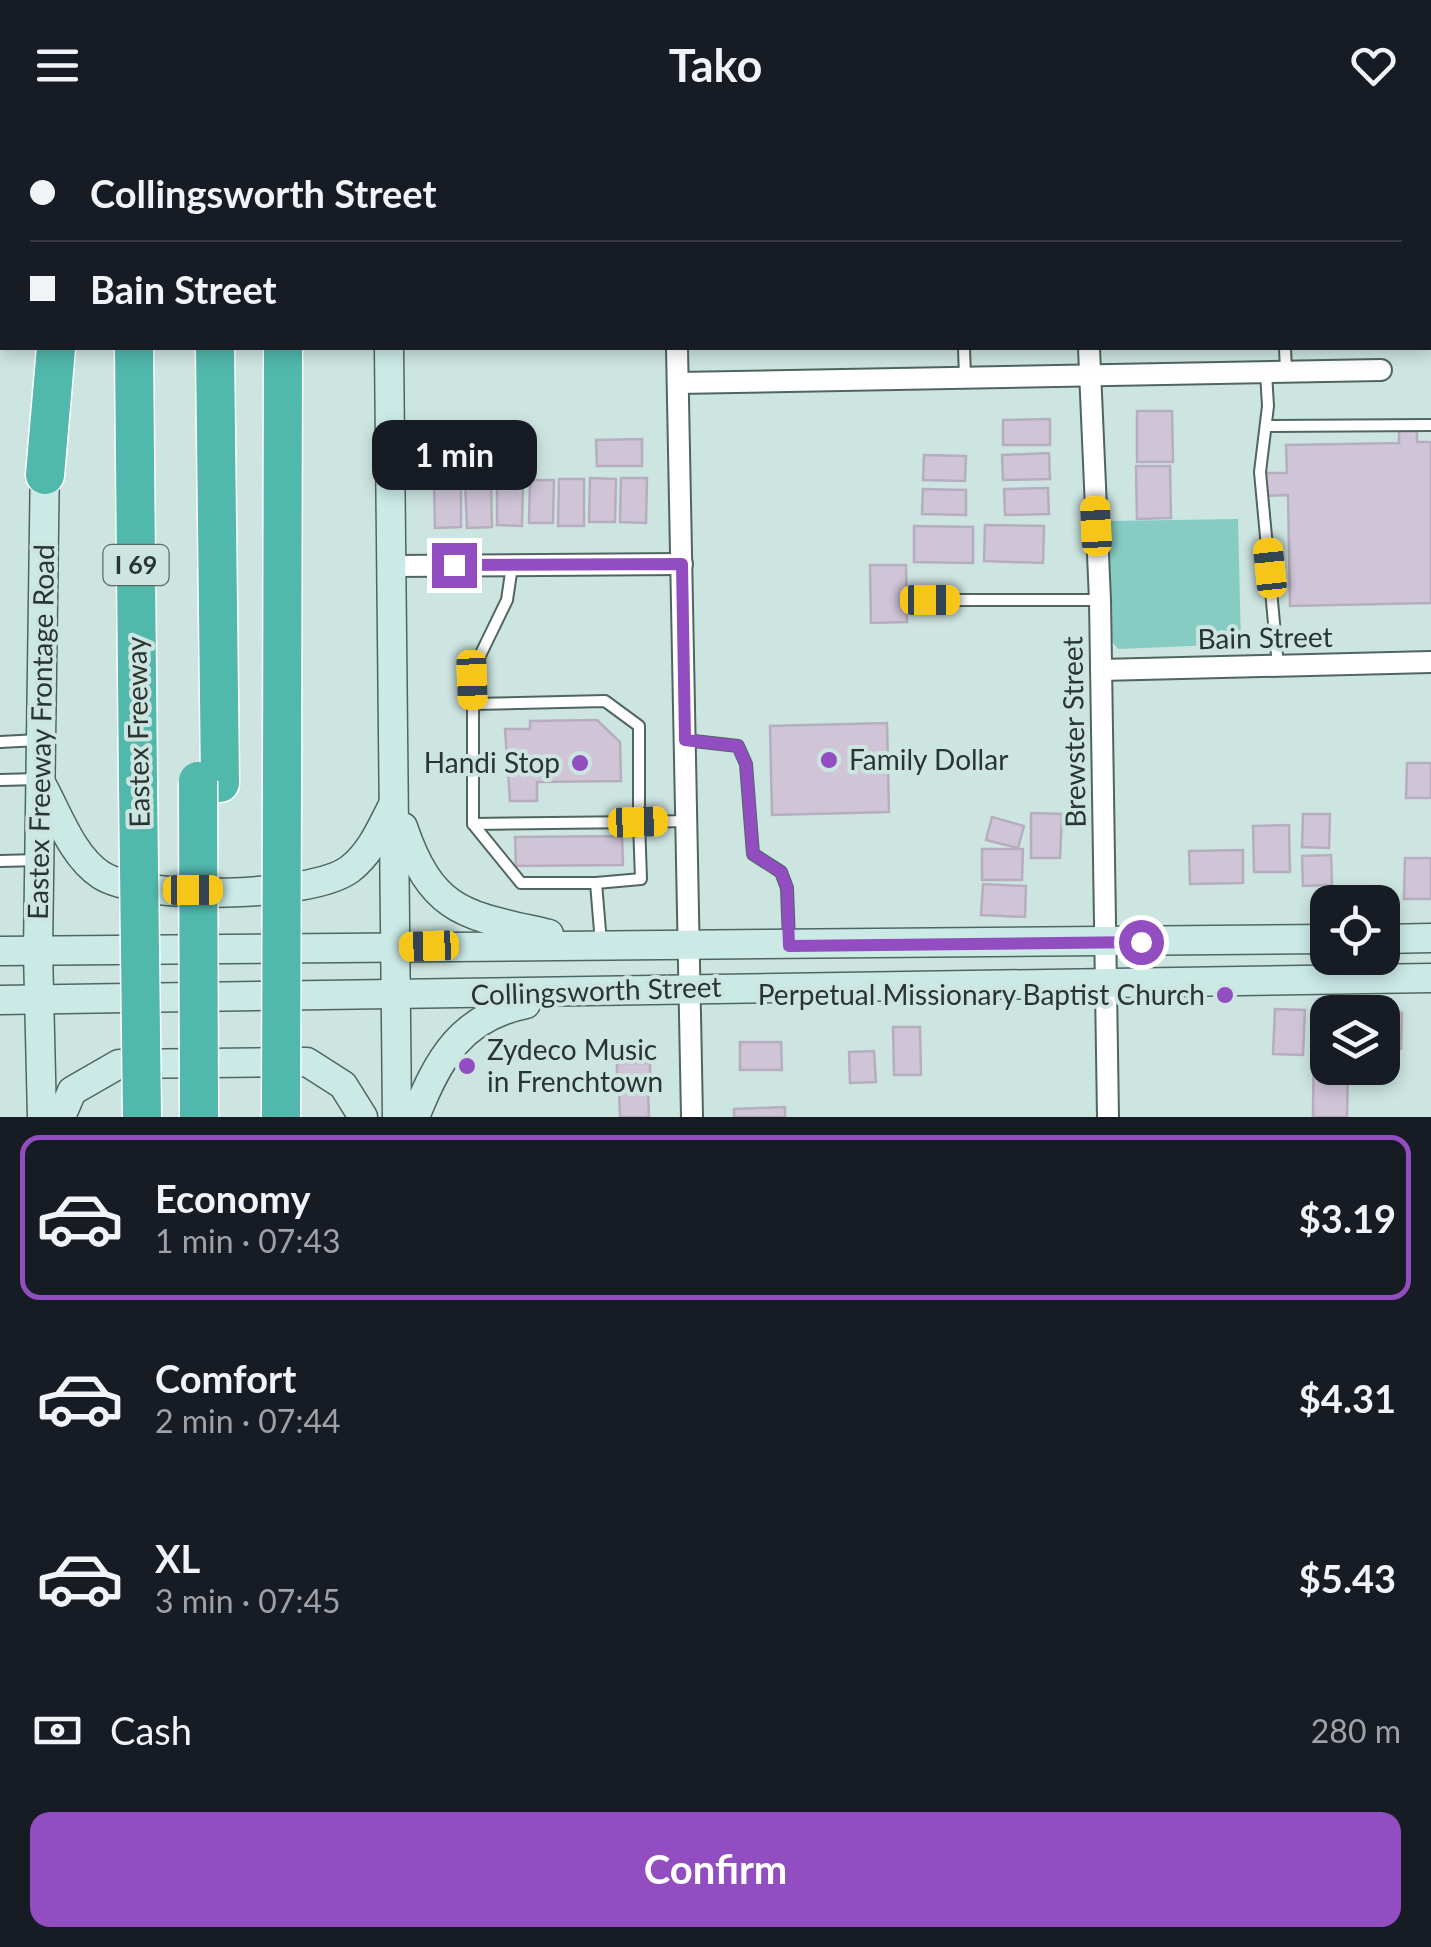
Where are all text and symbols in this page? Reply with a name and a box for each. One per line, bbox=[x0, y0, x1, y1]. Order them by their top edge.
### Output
icon: menu bbox=[30, 38, 85, 93]
text: Tako bbox=[669, 38, 762, 92]
icon: heart bbox=[1346, 38, 1401, 93]
text: Collingsworth Street bbox=[90, 170, 437, 216]
text: Bain Street bbox=[90, 266, 277, 312]
callout: 1 min bbox=[372, 420, 536, 490]
text: 1 min bbox=[415, 435, 494, 474]
car bbox=[1079, 495, 1113, 557]
car bbox=[1252, 537, 1288, 599]
route end bbox=[432, 543, 477, 588]
street label: Eastex Freeway Frontage Road bbox=[20, 544, 60, 920]
road number: I 69 bbox=[104, 545, 168, 585]
car bbox=[900, 585, 960, 615]
street label: Bain Street bbox=[1197, 619, 1333, 655]
street label: Eastex Freeway bbox=[118, 636, 156, 828]
street label: Brewster Street bbox=[1054, 636, 1092, 828]
car bbox=[456, 649, 488, 711]
place label: Family Dollar bbox=[849, 742, 1008, 776]
place label: Handi Stop bbox=[424, 745, 560, 779]
marker: Family Dollar bbox=[818, 749, 840, 771]
marker: Handi Stop bbox=[569, 752, 591, 774]
car bbox=[607, 806, 669, 838]
car bbox=[163, 875, 223, 905]
map controls bbox=[1310, 885, 1400, 1085]
button: locate bbox=[1310, 885, 1400, 975]
route start bbox=[1119, 920, 1164, 965]
car bbox=[398, 930, 460, 962]
street label: Collingsworth Street bbox=[470, 969, 722, 1011]
place label: Perpetual Missionary Baptist Church bbox=[758, 977, 1205, 1011]
marker: Perpetual Missionary Baptist Church bbox=[1214, 984, 1236, 1006]
button: layers bbox=[1310, 995, 1400, 1085]
place label: Zydeco Music in Frenchtown bbox=[487, 1032, 663, 1098]
marker: Zydeco Music in Frenchtown bbox=[456, 1055, 478, 1077]
icon: car bbox=[35, 1173, 125, 1263]
text: Economy bbox=[155, 1175, 310, 1221]
text: $3.19 bbox=[1299, 1195, 1396, 1241]
text: 1 min · 07:43 bbox=[155, 1221, 341, 1260]
icon: car bbox=[35, 1353, 125, 1443]
text: Comfort bbox=[155, 1355, 296, 1401]
text: $4.31 bbox=[1299, 1375, 1396, 1421]
text: 2 min · 07:44 bbox=[155, 1401, 341, 1440]
icon: car bbox=[35, 1533, 125, 1623]
text: XL bbox=[155, 1535, 200, 1581]
text: $5.43 bbox=[1299, 1555, 1396, 1601]
text: 3 min · 07:45 bbox=[155, 1581, 341, 1620]
icon: cash bbox=[30, 1703, 85, 1758]
text: Cash bbox=[110, 1707, 192, 1753]
text: 280 m bbox=[1311, 1711, 1401, 1750]
button: Confirm bbox=[30, 1812, 1401, 1927]

